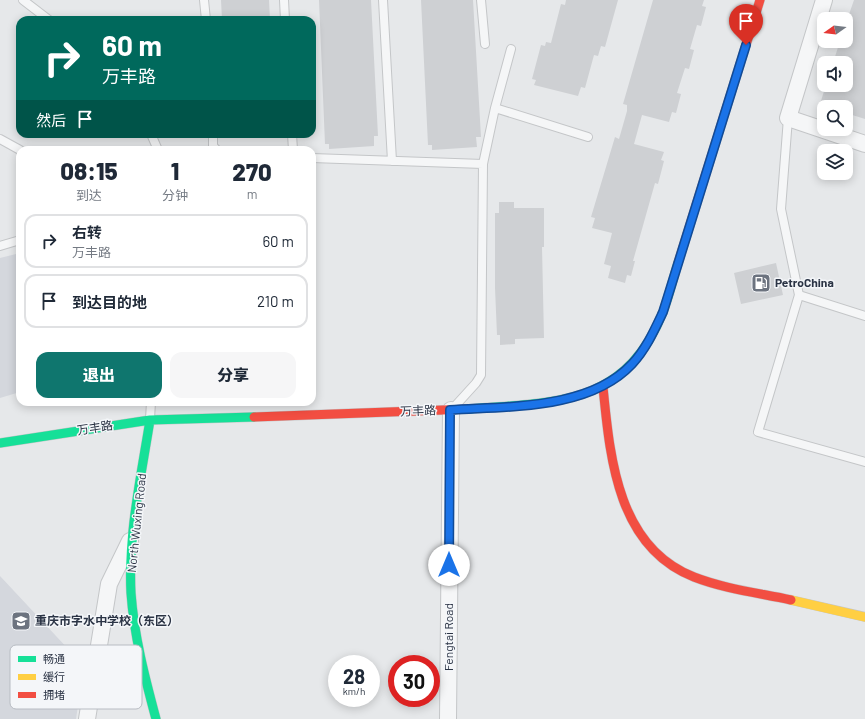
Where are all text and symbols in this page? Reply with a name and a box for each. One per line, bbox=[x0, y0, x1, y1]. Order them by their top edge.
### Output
pin bbox=[729, 4, 763, 45]
icon: arrive bbox=[735, 10, 757, 32]
north arrow bbox=[817, 12, 853, 48]
map controls bbox=[817, 12, 853, 180]
text: 60 m bbox=[102, 28, 162, 62]
icon: right bbox=[36, 32, 88, 84]
button: sound bbox=[817, 56, 853, 92]
text: 万丰路 bbox=[102, 65, 156, 87]
button: search bbox=[817, 100, 853, 136]
icon: arrive bbox=[74, 108, 96, 130]
text: 然后 bbox=[36, 111, 66, 129]
button: layers bbox=[817, 144, 853, 180]
text: 08:15 bbox=[60, 156, 118, 185]
text: 1 bbox=[171, 156, 179, 185]
text: 270 bbox=[232, 157, 272, 186]
text: m bbox=[247, 186, 257, 202]
text: 到达 bbox=[76, 187, 102, 203]
text: 分钟 bbox=[162, 187, 188, 203]
text: 右转 bbox=[72, 223, 102, 241]
icon: right bbox=[38, 230, 60, 252]
text: 60 m bbox=[262, 232, 294, 250]
text: 万丰路 bbox=[72, 244, 111, 260]
fuel station icon: PetroChina bbox=[750, 272, 772, 294]
place label: PetroChina bbox=[775, 275, 834, 289]
icon: arrive bbox=[38, 290, 60, 312]
text: 210 m bbox=[257, 292, 294, 310]
text: 到达目的地 bbox=[72, 293, 147, 311]
button: 退出 bbox=[36, 352, 162, 398]
button: 分享 bbox=[170, 352, 296, 398]
street label: 万丰路 bbox=[400, 402, 436, 418]
street label: 万丰路 bbox=[76, 417, 114, 437]
street label: North Wuxing Road bbox=[124, 472, 148, 573]
position arrow bbox=[428, 544, 470, 586]
street label: Fengtai Road bbox=[441, 603, 455, 671]
school or university icon: 重庆市字水中学校（东区） bbox=[10, 610, 32, 632]
place label: 重庆市字水中学校（东区） bbox=[35, 613, 179, 627]
legend bbox=[10, 645, 142, 709]
text: 畅通 bbox=[43, 652, 65, 665]
speed limit sign: 30 bbox=[388, 655, 440, 707]
text: 28 bbox=[343, 664, 365, 688]
text: 缓行 bbox=[43, 670, 65, 683]
text: km/h bbox=[343, 685, 365, 697]
text: 拥堵 bbox=[43, 688, 65, 701]

